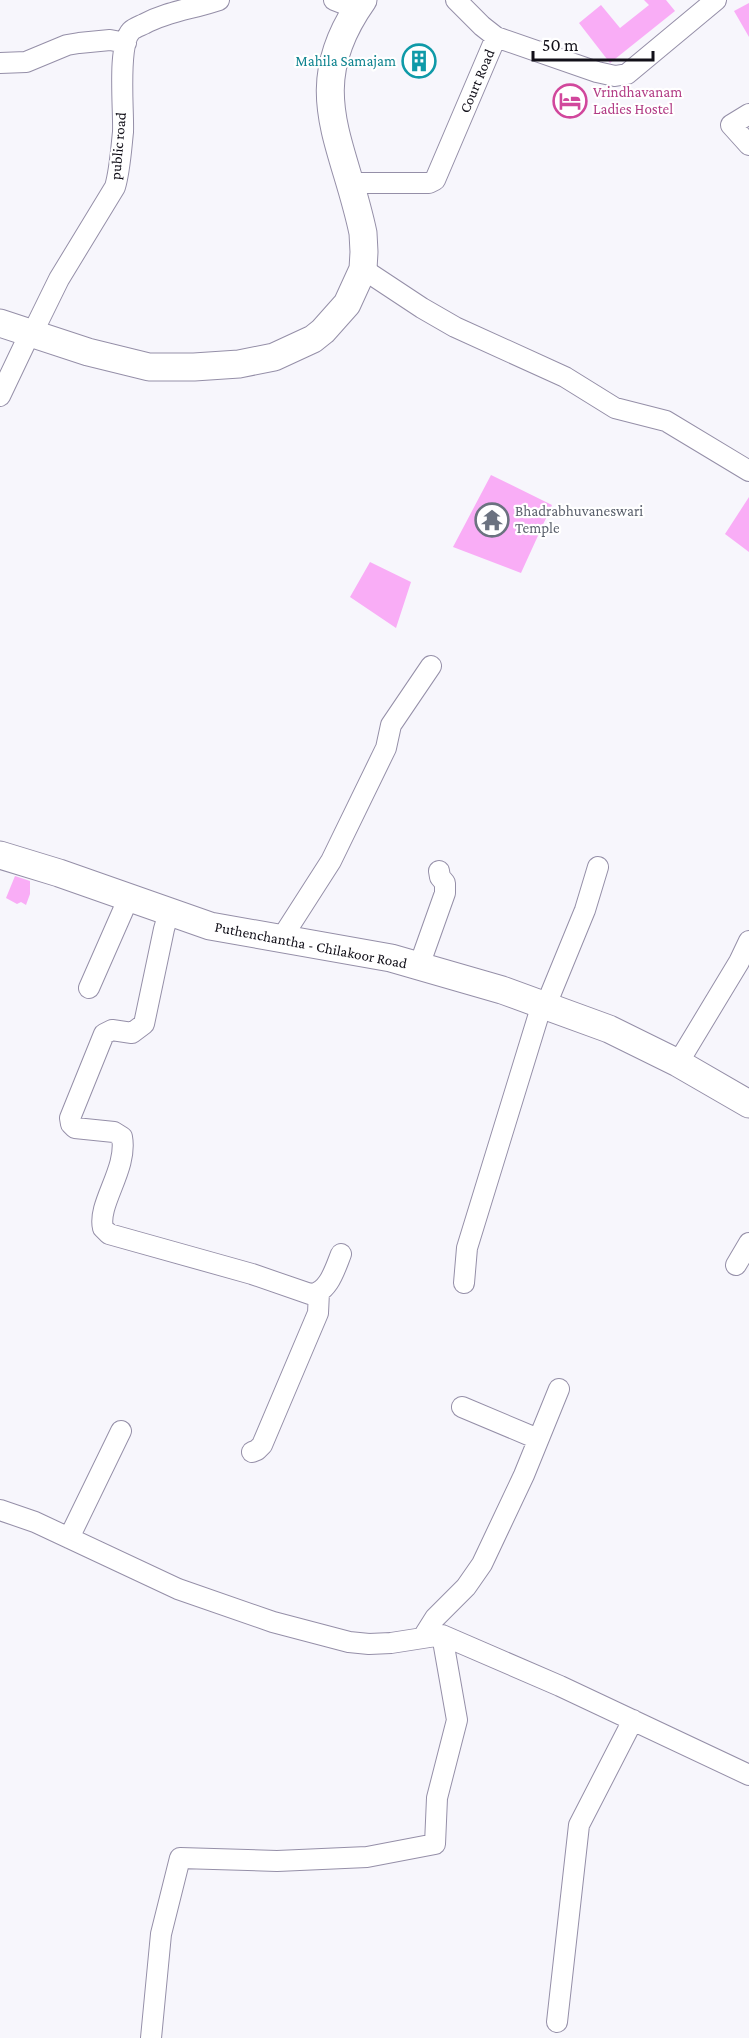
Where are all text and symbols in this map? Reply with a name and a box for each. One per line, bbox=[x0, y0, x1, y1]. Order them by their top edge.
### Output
scale bar bbox=[533, 24, 653, 62]
text: 50 m bbox=[542, 35, 579, 55]
building icon: Mahila Samajam bbox=[401, 43, 437, 79]
street label: Court Road bbox=[456, 47, 498, 115]
place label: Mahila Samajam bbox=[295, 53, 396, 70]
hotel icon: Vrindhavanam Ladies Hostel bbox=[552, 83, 588, 119]
place label: Vrindhavanam Ladies Hostel bbox=[593, 84, 682, 117]
street label: public road bbox=[107, 111, 130, 181]
temple icon: Bhadrabhuvaneswari Temple bbox=[474, 502, 510, 538]
place label: Bhadrabhuvaneswari Temple bbox=[515, 503, 643, 537]
street label: Puthenchantha - Chilakoor Road bbox=[213, 918, 409, 972]

